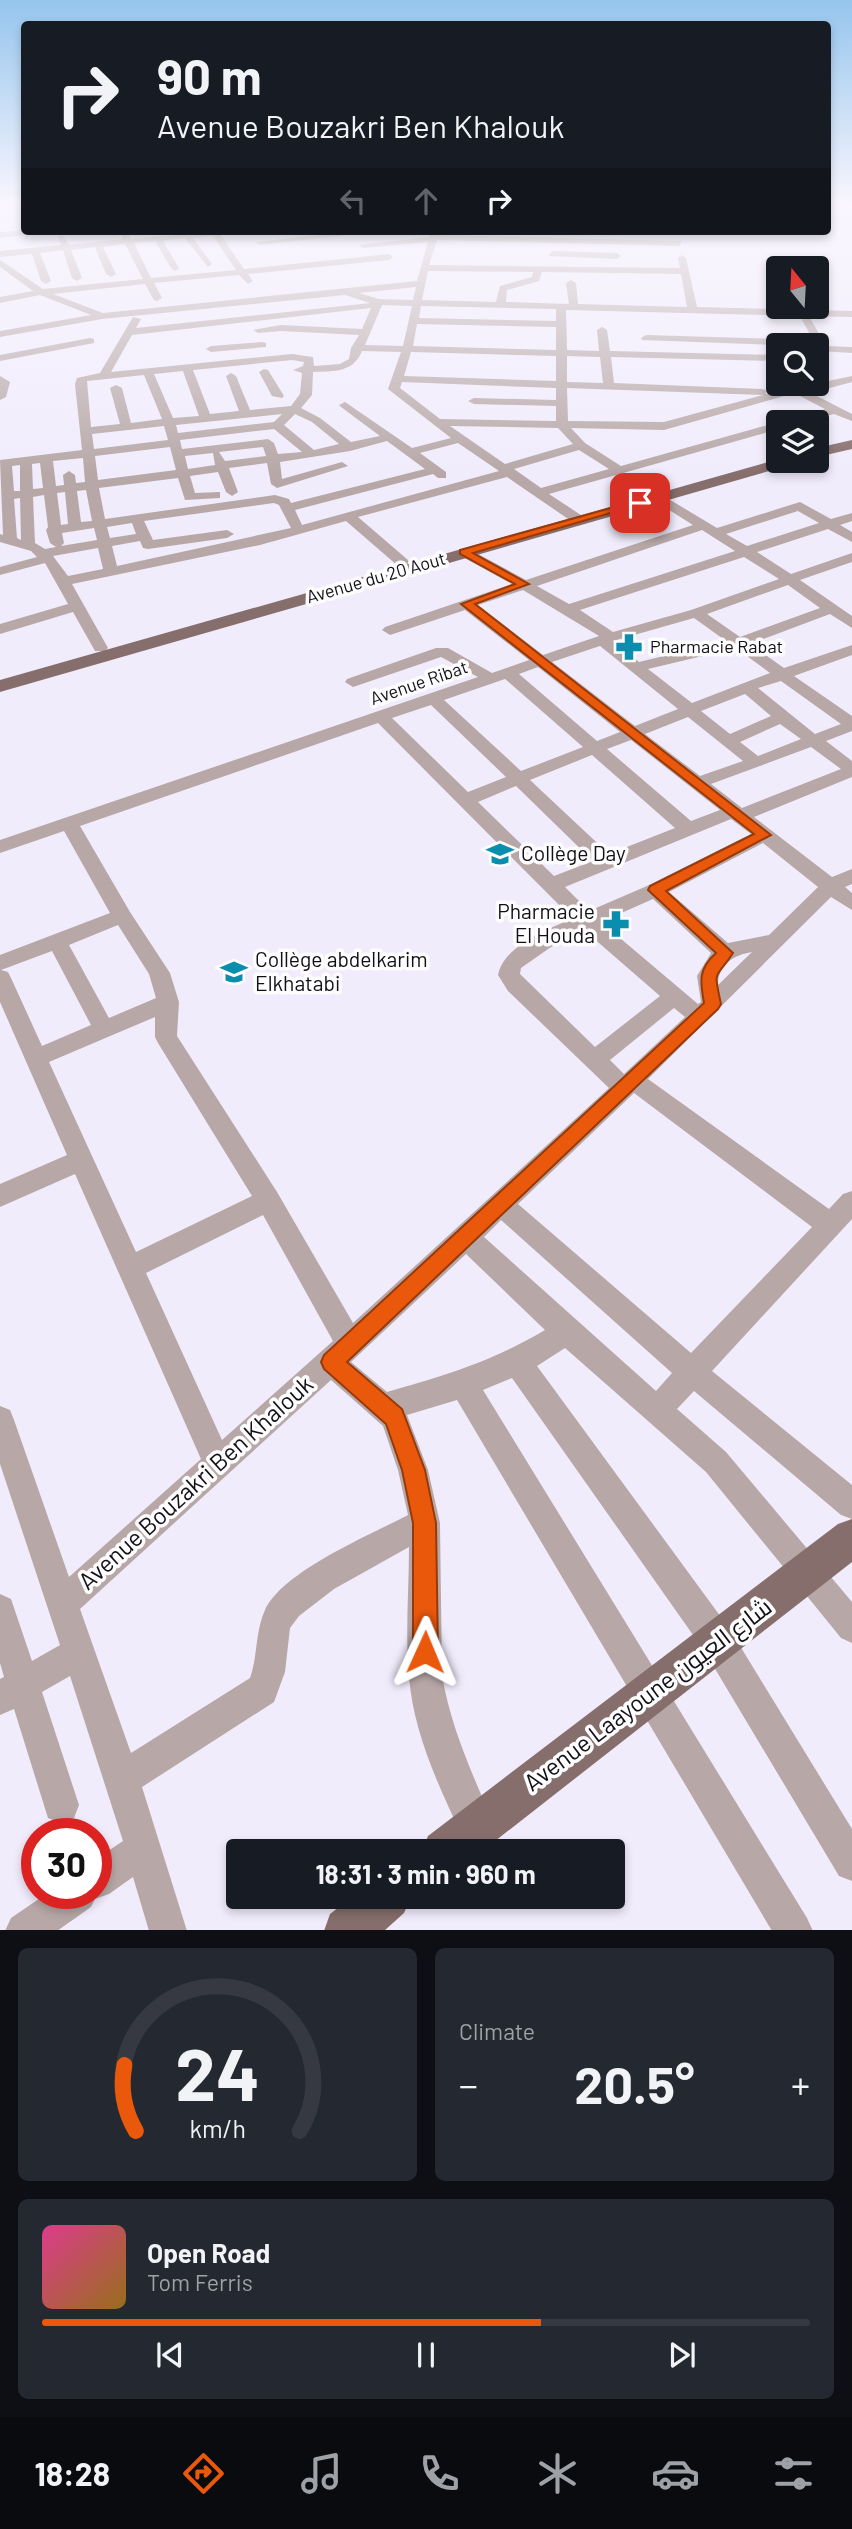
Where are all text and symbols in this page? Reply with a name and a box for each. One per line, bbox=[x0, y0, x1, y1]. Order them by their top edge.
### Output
text: 90 m bbox=[157, 46, 262, 105]
icon: right bbox=[42, 49, 133, 140]
text: Avenue Bouzakri Ben Khalouk bbox=[157, 106, 565, 144]
icon: left bbox=[334, 182, 372, 220]
icon: ahead bbox=[407, 182, 445, 220]
icon: right bbox=[480, 182, 518, 220]
north arrow bbox=[766, 256, 830, 318]
map controls bbox=[766, 256, 829, 473]
button: search bbox=[766, 333, 829, 396]
button: layers bbox=[766, 410, 829, 473]
pin bbox=[610, 473, 670, 533]
icon: arrive bbox=[621, 484, 659, 522]
street label: Avenue du 20 Aout bbox=[303, 547, 448, 607]
pharmacy icon: Pharmacie Rabat bbox=[614, 632, 644, 662]
place label: Pharmacie Rabat bbox=[650, 635, 783, 657]
street label: Avenue Ribat bbox=[367, 655, 470, 709]
school or university icon: Collège Day bbox=[485, 839, 515, 869]
place label: Collège Day bbox=[521, 840, 626, 865]
place label: Pharmacie El Houda bbox=[497, 898, 595, 947]
pharmacy icon: Pharmacie El Houda bbox=[601, 909, 631, 939]
place label: Collège abdelkarim Elkhatabi bbox=[255, 946, 428, 995]
school or university icon: Collège abdelkarim Elkhatabi bbox=[219, 957, 249, 987]
street label: Avenue Bouzakri Ben Khalouk bbox=[72, 1369, 318, 1595]
street label: Avenue Laayoune شارع العيون bbox=[518, 1591, 778, 1799]
position arrow bbox=[388, 1615, 462, 1689]
speed limit sign: 30 bbox=[21, 1818, 112, 1909]
text: 18:31 · 3 min · 960 m bbox=[315, 1858, 536, 1889]
text: Climate bbox=[459, 2017, 535, 2045]
text: 24 bbox=[175, 2028, 260, 2116]
text: 20.5° bbox=[574, 2052, 695, 2114]
text: − bbox=[459, 2061, 478, 2107]
text: + bbox=[791, 2061, 810, 2107]
text: km/h bbox=[189, 2112, 246, 2142]
text: Open Road bbox=[147, 2237, 270, 2268]
text: Tom Ferris bbox=[147, 2268, 253, 2296]
icon: previous bbox=[151, 2336, 189, 2374]
icon: pause bbox=[407, 2336, 445, 2374]
icon: next bbox=[663, 2336, 701, 2374]
icon: directions bbox=[179, 2449, 228, 2498]
icon: music bbox=[297, 2449, 346, 2498]
icon: phone bbox=[415, 2449, 464, 2498]
icon: climate bbox=[533, 2449, 582, 2498]
icon: car bbox=[651, 2449, 700, 2498]
icon: filters bbox=[769, 2449, 818, 2498]
text: 18:28 bbox=[34, 2454, 110, 2492]

